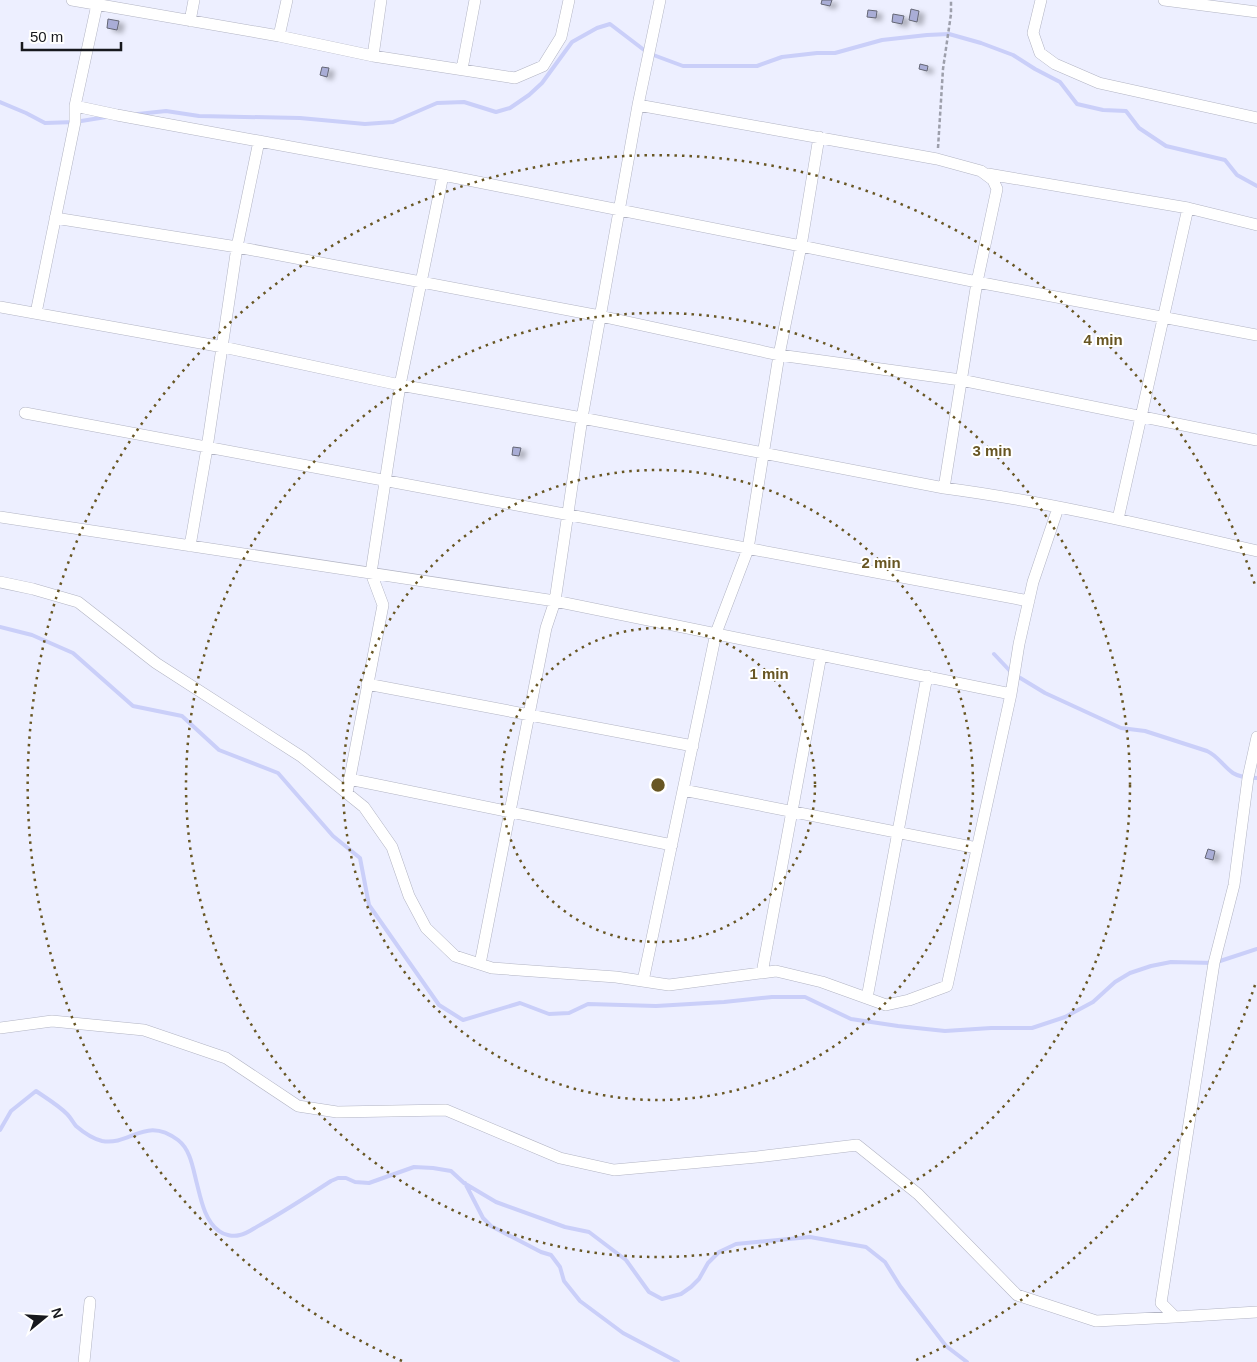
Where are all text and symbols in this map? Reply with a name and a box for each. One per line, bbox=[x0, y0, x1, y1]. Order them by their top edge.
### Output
scale bar bbox=[22, 20, 121, 52]
text: 50 m bbox=[30, 28, 63, 45]
text: 4 min bbox=[1083, 331, 1123, 348]
text: 3 min bbox=[972, 442, 1012, 459]
text: 2 min bbox=[861, 554, 901, 571]
text: 1 min bbox=[749, 665, 789, 682]
centre of rings bbox=[649, 776, 667, 794]
north arrow bbox=[20, 1292, 70, 1342]
text: N bbox=[48, 1306, 67, 1320]

